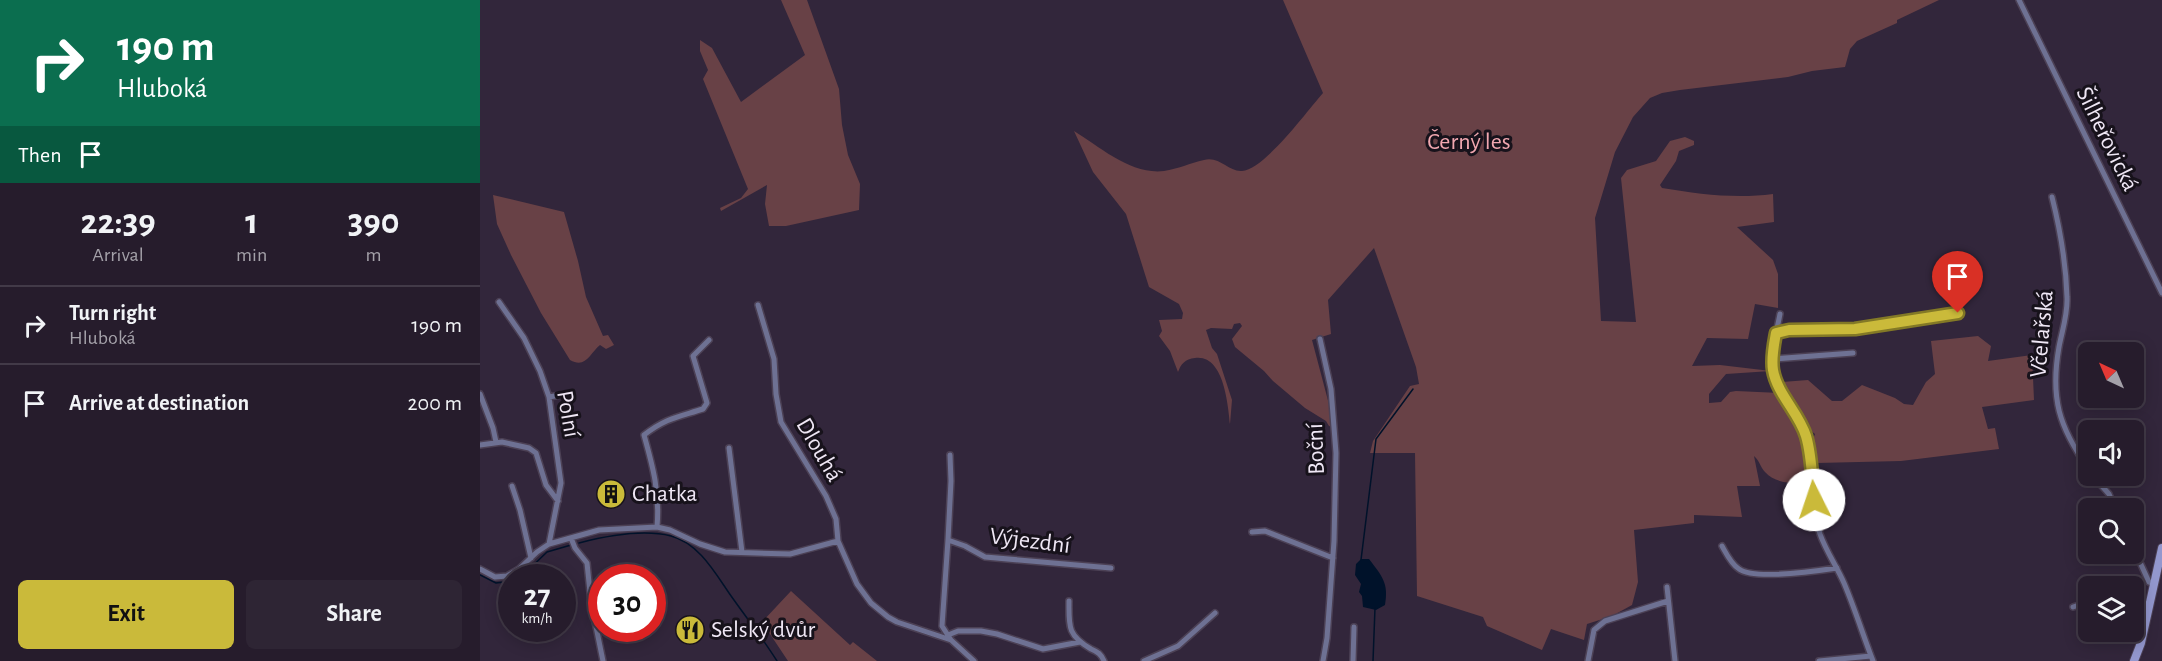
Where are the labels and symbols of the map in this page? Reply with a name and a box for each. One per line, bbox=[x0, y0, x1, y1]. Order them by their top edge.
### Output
street label: Šilheřovická bbox=[2072, 83, 2143, 195]
park label: Černý les bbox=[1427, 129, 1511, 154]
pin bbox=[1932, 251, 1983, 313]
street label: Včelařská bbox=[2026, 289, 2058, 379]
north arrow bbox=[2078, 342, 2144, 408]
street label: Polní bbox=[552, 389, 584, 440]
street label: Dlouhá bbox=[791, 414, 847, 486]
street label: Boční bbox=[1303, 423, 1329, 475]
position arrow bbox=[1782, 468, 1846, 532]
building icon: Chatka bbox=[595, 478, 627, 510]
place label: Chatka bbox=[632, 482, 697, 506]
street label: Výjezdní bbox=[989, 524, 1072, 558]
speed limit sign: 30 bbox=[588, 564, 666, 642]
restaurant icon: Selský dvůr bbox=[674, 614, 706, 646]
place label: Selský dvůr bbox=[711, 618, 815, 642]

